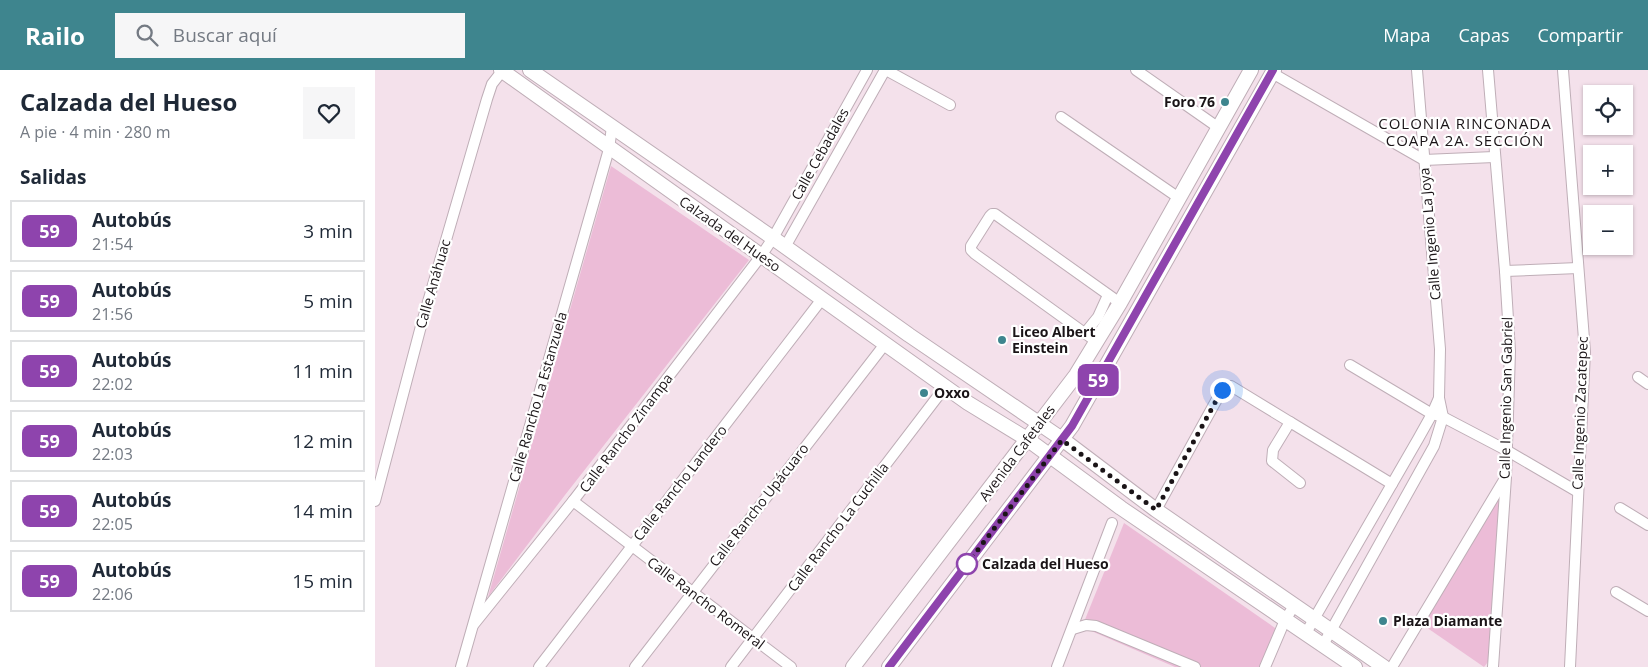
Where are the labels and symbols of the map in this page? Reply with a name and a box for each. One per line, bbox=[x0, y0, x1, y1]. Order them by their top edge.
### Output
place label: Foro 76 bbox=[1164, 92, 1215, 111]
marker: Foro 76 bbox=[1219, 96, 1231, 108]
street label: Calle Cebadales bbox=[786, 104, 853, 203]
district label: COLONIA RINCONADA COAPA 2A. SECCIÓN bbox=[1378, 113, 1552, 150]
street label: Calle Ingenio La Joya bbox=[1414, 167, 1445, 301]
street label: Calzada del Hueso bbox=[676, 191, 785, 276]
street label: Calle Anáhuac bbox=[411, 237, 454, 331]
street label: Calle Rancho La Estanzuela bbox=[504, 309, 571, 484]
street label: Calle Ingenio San Gabriel bbox=[1495, 317, 1516, 479]
place label: Liceo Albert Einstein bbox=[1012, 322, 1095, 357]
marker: Liceo Albert Einstein bbox=[996, 334, 1008, 346]
street label: Calle Ingenio Zacatepec bbox=[1567, 336, 1592, 490]
line badge: 59 bbox=[1075, 364, 1121, 396]
street label: Calle Rancho Zinampa bbox=[574, 369, 677, 496]
your location bbox=[1210, 378, 1235, 403]
place label: Oxxo bbox=[934, 383, 970, 402]
marker: Oxxo bbox=[918, 387, 930, 399]
street label: Avenida Cafetales bbox=[974, 400, 1059, 505]
street label: Calle Rancho Landero bbox=[628, 421, 731, 544]
street label: Calle Rancho Upácuaro bbox=[705, 439, 813, 570]
street label: Calle Rancho La Cuchilla bbox=[783, 458, 893, 595]
street label: Calle Rancho Romeral bbox=[644, 552, 769, 653]
marker: Calzada del Hueso bbox=[956, 553, 978, 575]
place label: Calzada del Hueso bbox=[982, 554, 1109, 573]
place label: Plaza Diamante bbox=[1393, 611, 1502, 630]
marker: Plaza Diamante bbox=[1377, 615, 1389, 627]

